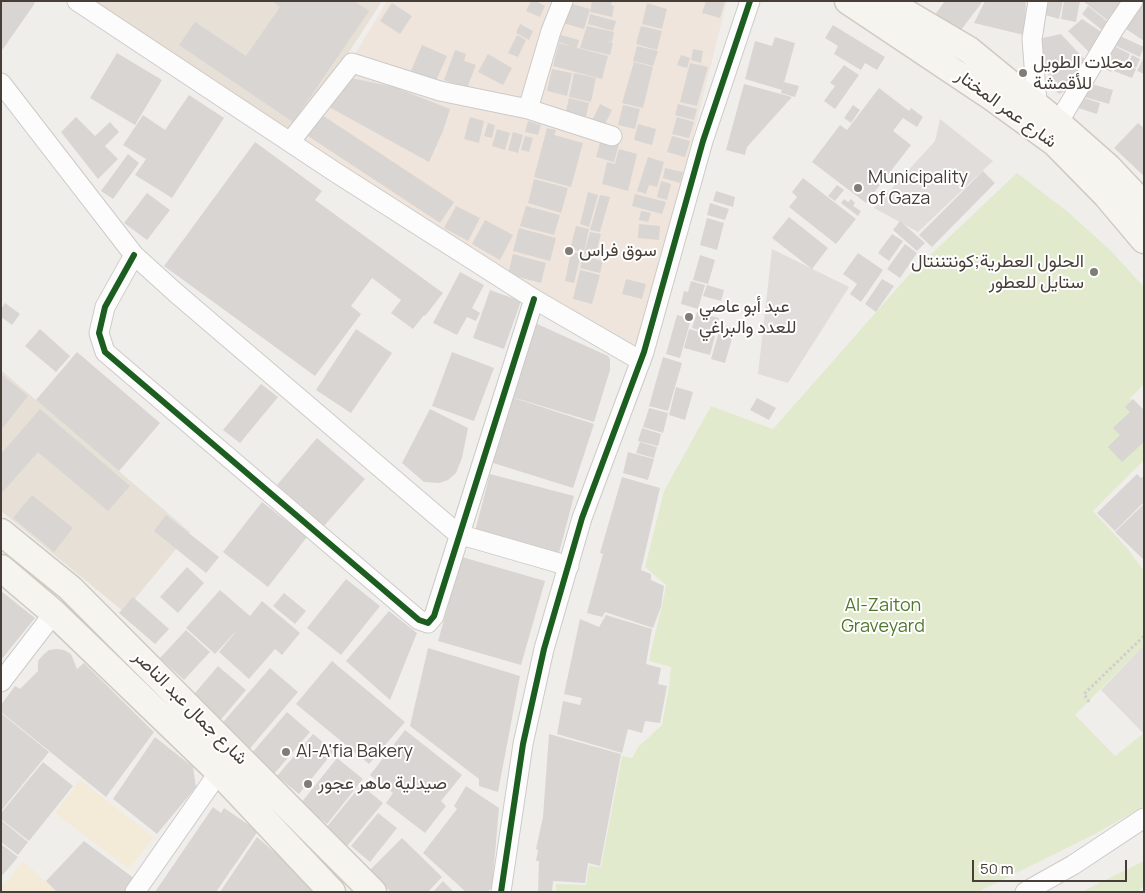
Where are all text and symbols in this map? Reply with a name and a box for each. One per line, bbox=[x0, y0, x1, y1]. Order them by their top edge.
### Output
place label: محلات الطويل للأقمشة bbox=[1033, 52, 1133, 94]
street label: شارع عمر المختار bbox=[951, 65, 1061, 153]
marker: محلات الطويل للأقمشة bbox=[1017, 67, 1029, 79]
place label: Municipality of Gaza bbox=[868, 167, 968, 210]
marker: Municipality of Gaza bbox=[852, 182, 864, 194]
place label: سوق فراس bbox=[579, 240, 657, 262]
marker: سوق فراس bbox=[563, 245, 575, 257]
place label: الحلول العطرية;كونتننتال ستايل للعطور bbox=[911, 251, 1084, 294]
marker: الحلول العطرية;كونتننتال ستايل للعطور bbox=[1088, 266, 1100, 278]
place label: عبد أبو عاصي للعدد والبراغي bbox=[699, 296, 797, 338]
marker: عبد أبو عاصي للعدد والبراغي bbox=[683, 311, 695, 323]
park label: Al-Zaiton Graveyard bbox=[841, 595, 925, 638]
street label: شارع جمال عبد الناصر bbox=[128, 646, 252, 770]
place label: Al-A'fia Bakery bbox=[296, 741, 413, 763]
marker: Al-A'fia Bakery bbox=[280, 746, 292, 758]
place label: صيدلية ماهر عجور bbox=[318, 773, 447, 795]
marker: صيدلية ماهر عجور bbox=[302, 778, 314, 790]
scale bar bbox=[975, 850, 1130, 882]
text: 50 m bbox=[980, 858, 1014, 879]

